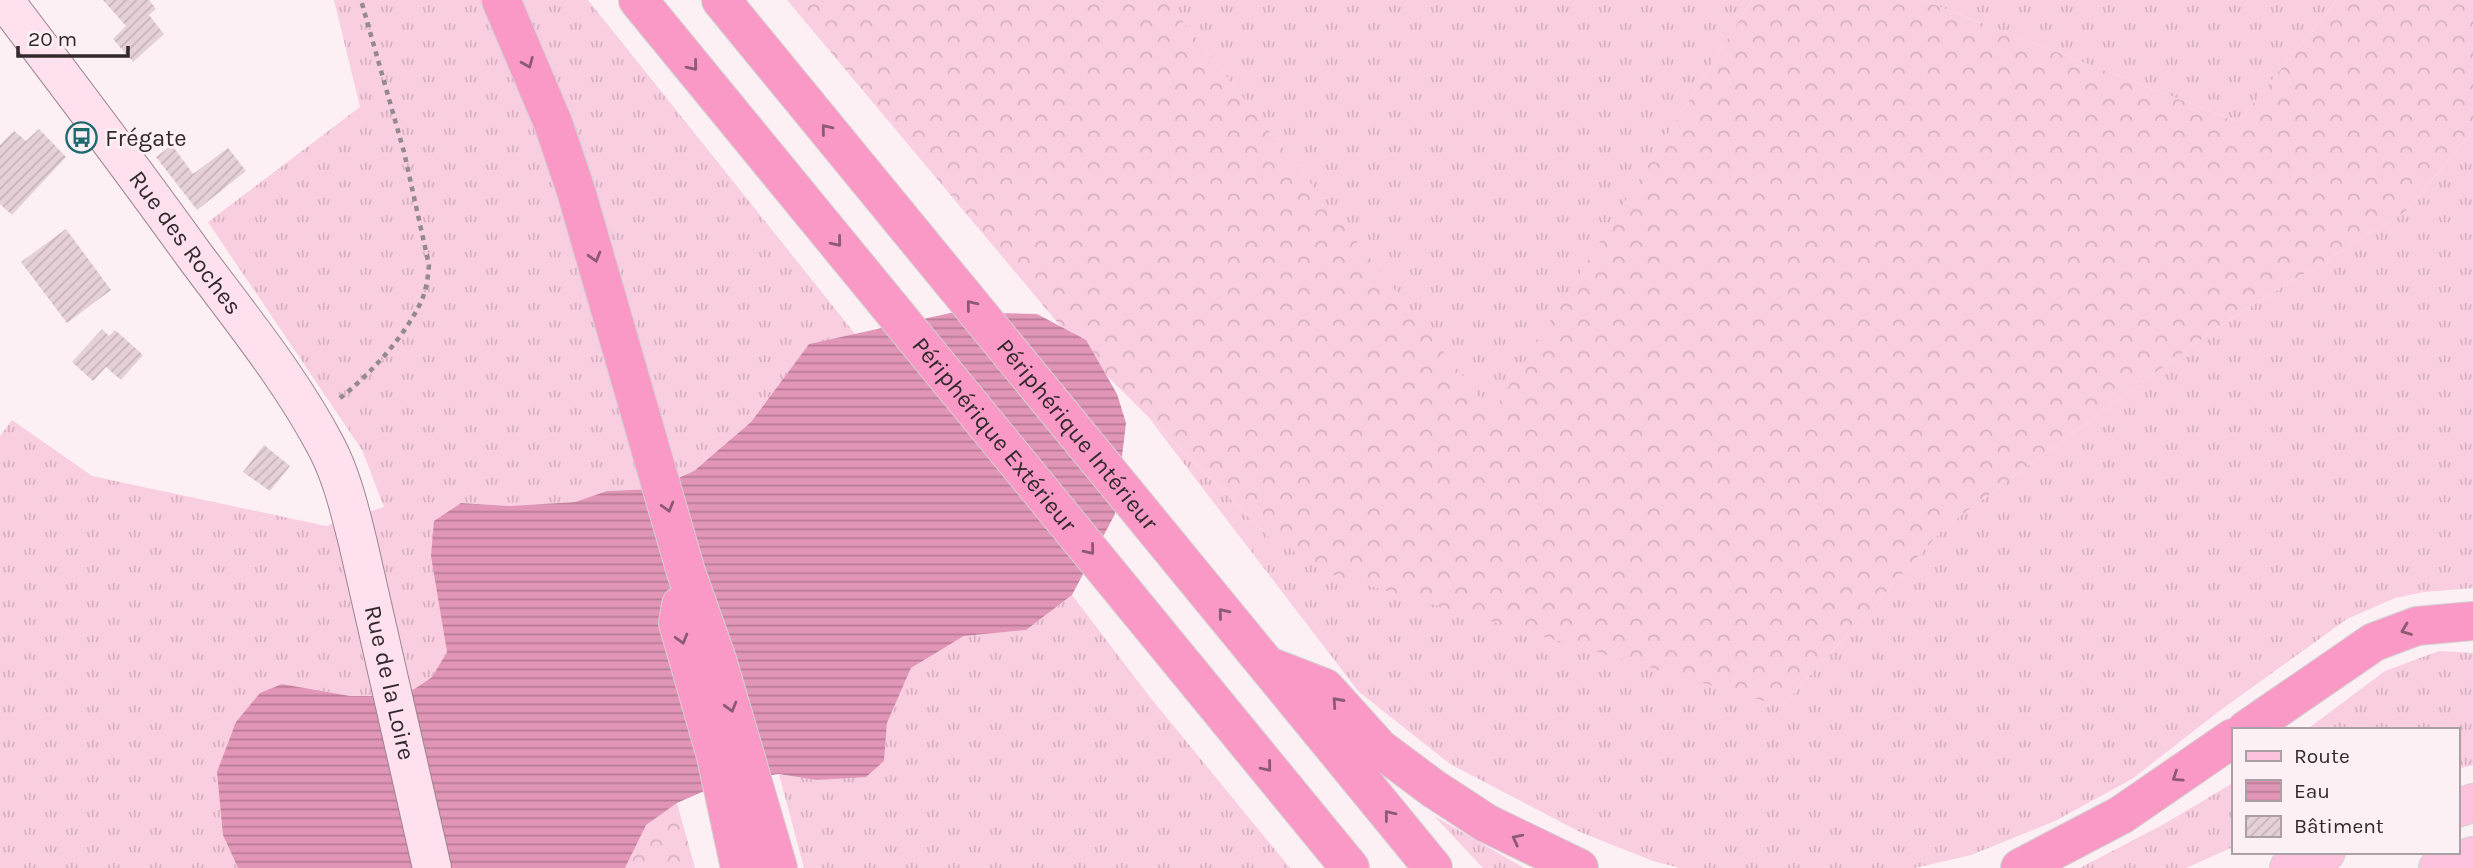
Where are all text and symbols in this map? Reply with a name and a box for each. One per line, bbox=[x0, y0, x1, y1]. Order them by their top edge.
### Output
scale bar bbox=[18, 14, 128, 58]
text: 20 m bbox=[28, 27, 77, 51]
one-way arrow bbox=[520, 55, 534, 68]
one-way arrow bbox=[684, 58, 697, 70]
bus stop icon: Frégate bbox=[65, 121, 99, 155]
place label: Frégate bbox=[105, 124, 187, 152]
one-way arrow bbox=[822, 124, 835, 136]
street label: Rue des Roches bbox=[123, 165, 248, 320]
one-way arrow bbox=[828, 234, 841, 246]
one-way arrow bbox=[586, 251, 601, 263]
one-way arrow bbox=[966, 300, 979, 312]
street label: Périphérique Extérieur bbox=[906, 332, 1083, 538]
street label: Périphérique Intérieur bbox=[991, 333, 1164, 536]
one-way arrow bbox=[659, 501, 674, 513]
one-way arrow bbox=[1081, 543, 1094, 555]
street label: Rue de la Loire bbox=[359, 603, 421, 763]
one-way arrow bbox=[1219, 609, 1232, 621]
one-way arrow bbox=[2400, 621, 2412, 635]
one-way arrow bbox=[674, 633, 689, 645]
one-way arrow bbox=[1333, 697, 1346, 710]
one-way arrow bbox=[722, 701, 737, 713]
legend bbox=[2232, 728, 2459, 854]
text: Route bbox=[2294, 744, 2350, 768]
one-way arrow bbox=[1259, 758, 1271, 771]
one-way arrow bbox=[2172, 769, 2185, 781]
text: Eau bbox=[2294, 779, 2330, 803]
one-way arrow bbox=[1385, 811, 1397, 824]
text: Bâtiment bbox=[2294, 814, 2384, 838]
one-way arrow bbox=[1512, 834, 1524, 848]

